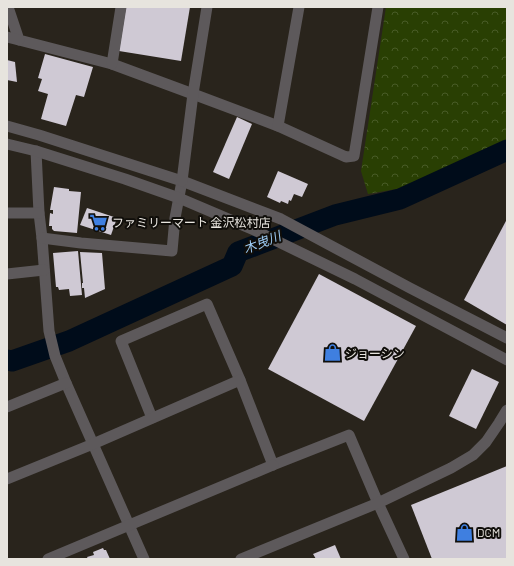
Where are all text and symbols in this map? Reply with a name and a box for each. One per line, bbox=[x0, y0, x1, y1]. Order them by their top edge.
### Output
supermarket icon: ファミリーマート 金沢松村店 bbox=[89, 212, 109, 232]
place label: ファミリーマート 金沢松村店 bbox=[112, 215, 270, 229]
water label: 木曳川 bbox=[241, 227, 285, 256]
shop icon: ジョーシン bbox=[322, 343, 342, 363]
place label: ジョーシン bbox=[345, 346, 405, 360]
shop icon: DCM bbox=[454, 522, 474, 542]
place label: DCM bbox=[477, 525, 500, 539]

